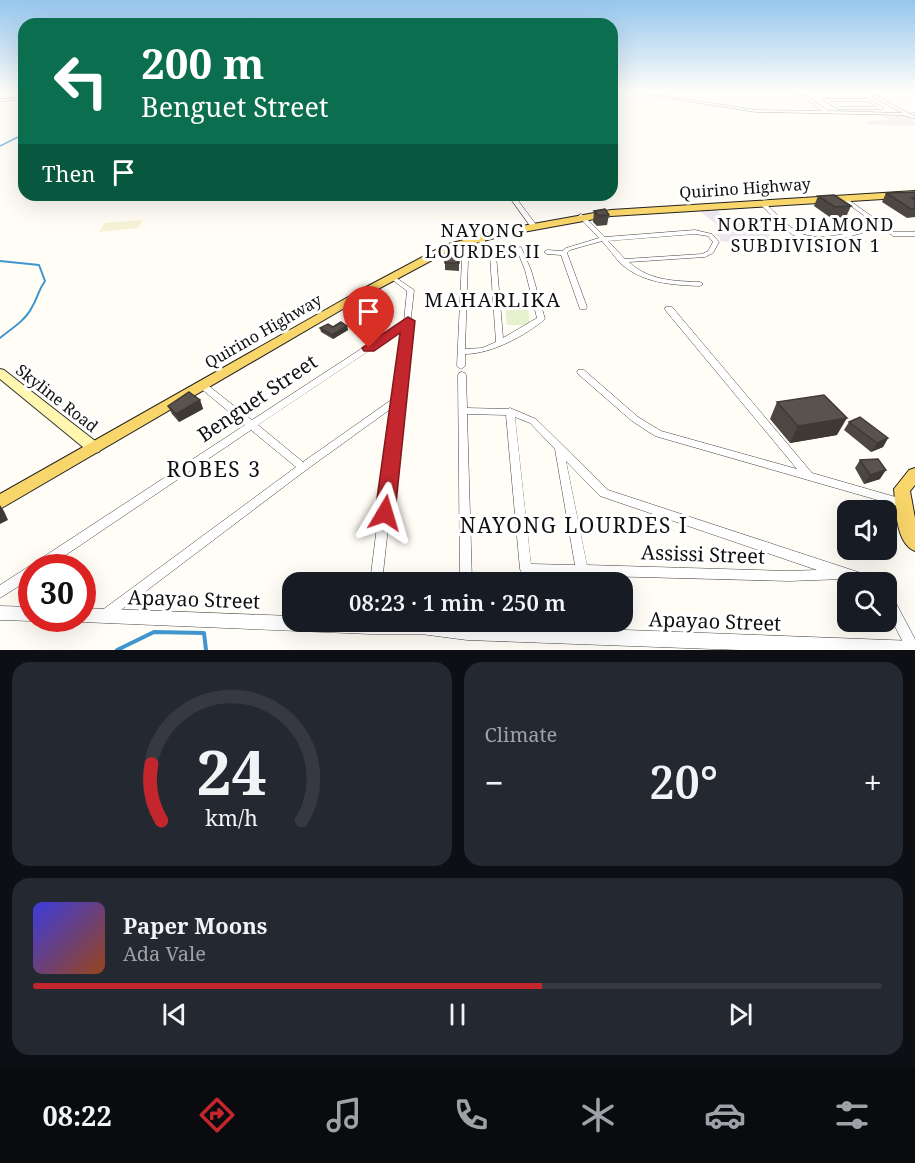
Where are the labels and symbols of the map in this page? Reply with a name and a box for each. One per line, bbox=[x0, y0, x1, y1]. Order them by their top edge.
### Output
street label: Quirino Highway bbox=[679, 172, 812, 204]
district label: NORTH DIAMOND SUBDIVISION 1 bbox=[717, 212, 895, 257]
district label: NAYONG LOURDES II bbox=[425, 218, 541, 263]
pin bbox=[343, 286, 394, 348]
district label: MAHARLIKA bbox=[424, 286, 562, 313]
street label: Quirino Highway bbox=[201, 288, 326, 373]
street label: Benguet Street bbox=[192, 348, 322, 448]
street label: Skyline Road bbox=[11, 359, 103, 437]
district label: ROBES 3 bbox=[167, 455, 261, 483]
position arrow bbox=[353, 481, 417, 545]
district label: NAYONG LOURDES I bbox=[460, 511, 688, 539]
street label: Assissi Street bbox=[641, 538, 765, 570]
speed limit sign: 30 bbox=[18, 554, 96, 632]
street label: Apayao Street bbox=[127, 583, 261, 615]
street label: Apayao Street bbox=[648, 605, 782, 637]

